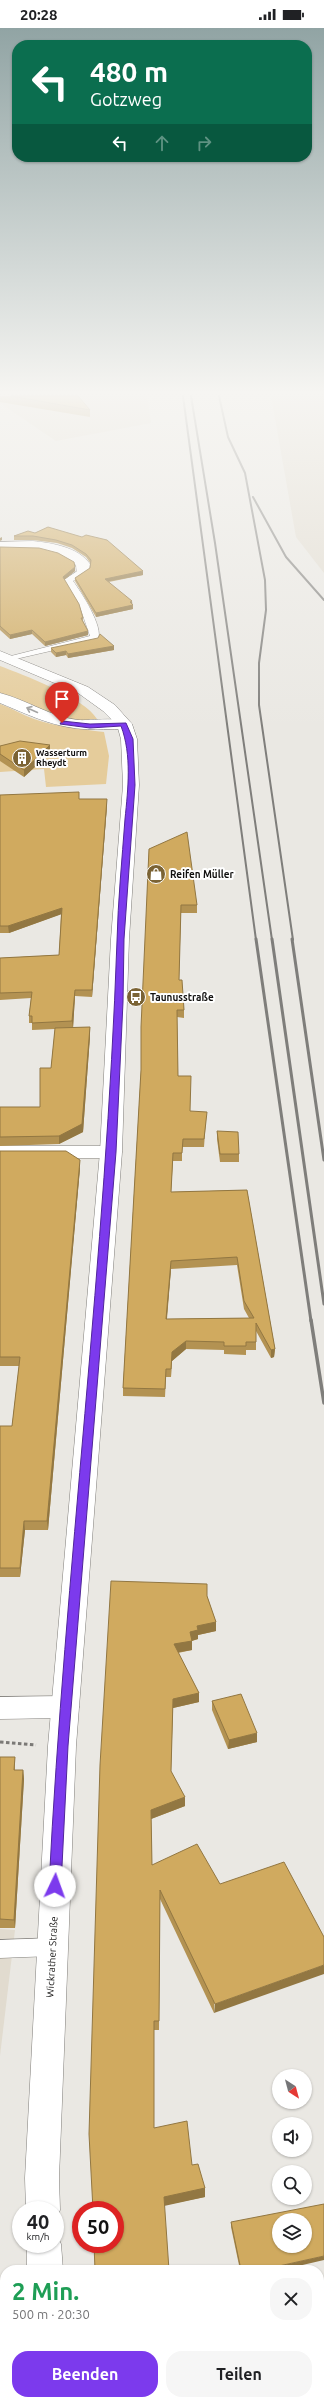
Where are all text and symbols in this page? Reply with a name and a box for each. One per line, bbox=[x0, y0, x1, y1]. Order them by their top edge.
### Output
text: 20:28 bbox=[20, 6, 58, 23]
icon: left bbox=[24, 56, 76, 108]
text: 480 m bbox=[90, 56, 168, 87]
text: Gotzweg bbox=[90, 89, 162, 109]
icon: left bbox=[109, 132, 131, 154]
icon: ahead bbox=[151, 132, 173, 154]
icon: right bbox=[193, 132, 215, 154]
pin bbox=[45, 682, 79, 723]
icon: arrive bbox=[51, 688, 73, 710]
one-way arrow bbox=[26, 706, 38, 713]
building icon: Wasserturm Rheydt bbox=[11, 747, 33, 769]
place label: Wasserturm Rheydt bbox=[36, 748, 87, 768]
shop icon: Reifen Müller bbox=[145, 863, 167, 885]
place label: Reifen Müller bbox=[170, 869, 235, 880]
bus stop icon: Taunusstraße bbox=[125, 986, 147, 1008]
place label: Taunusstraße bbox=[150, 992, 214, 1003]
position arrow bbox=[34, 1865, 76, 1907]
street label: Wickrather Straße bbox=[44, 1916, 60, 1998]
north arrow bbox=[272, 2069, 312, 2109]
map controls bbox=[272, 2069, 312, 2253]
button: sound bbox=[272, 2117, 312, 2157]
button: search bbox=[272, 2165, 312, 2205]
speed limit sign: 50 bbox=[72, 2201, 124, 2253]
text: 40 bbox=[27, 2210, 49, 2233]
button: layers bbox=[272, 2213, 312, 2253]
text: km/h bbox=[26, 2231, 50, 2242]
text: 2 Min. bbox=[12, 2278, 79, 2305]
button: close bbox=[270, 2278, 312, 2320]
text: 500 m · 20:30 bbox=[12, 2307, 90, 2321]
button: Beenden bbox=[12, 2351, 158, 2397]
button: Teilen bbox=[166, 2351, 312, 2397]

